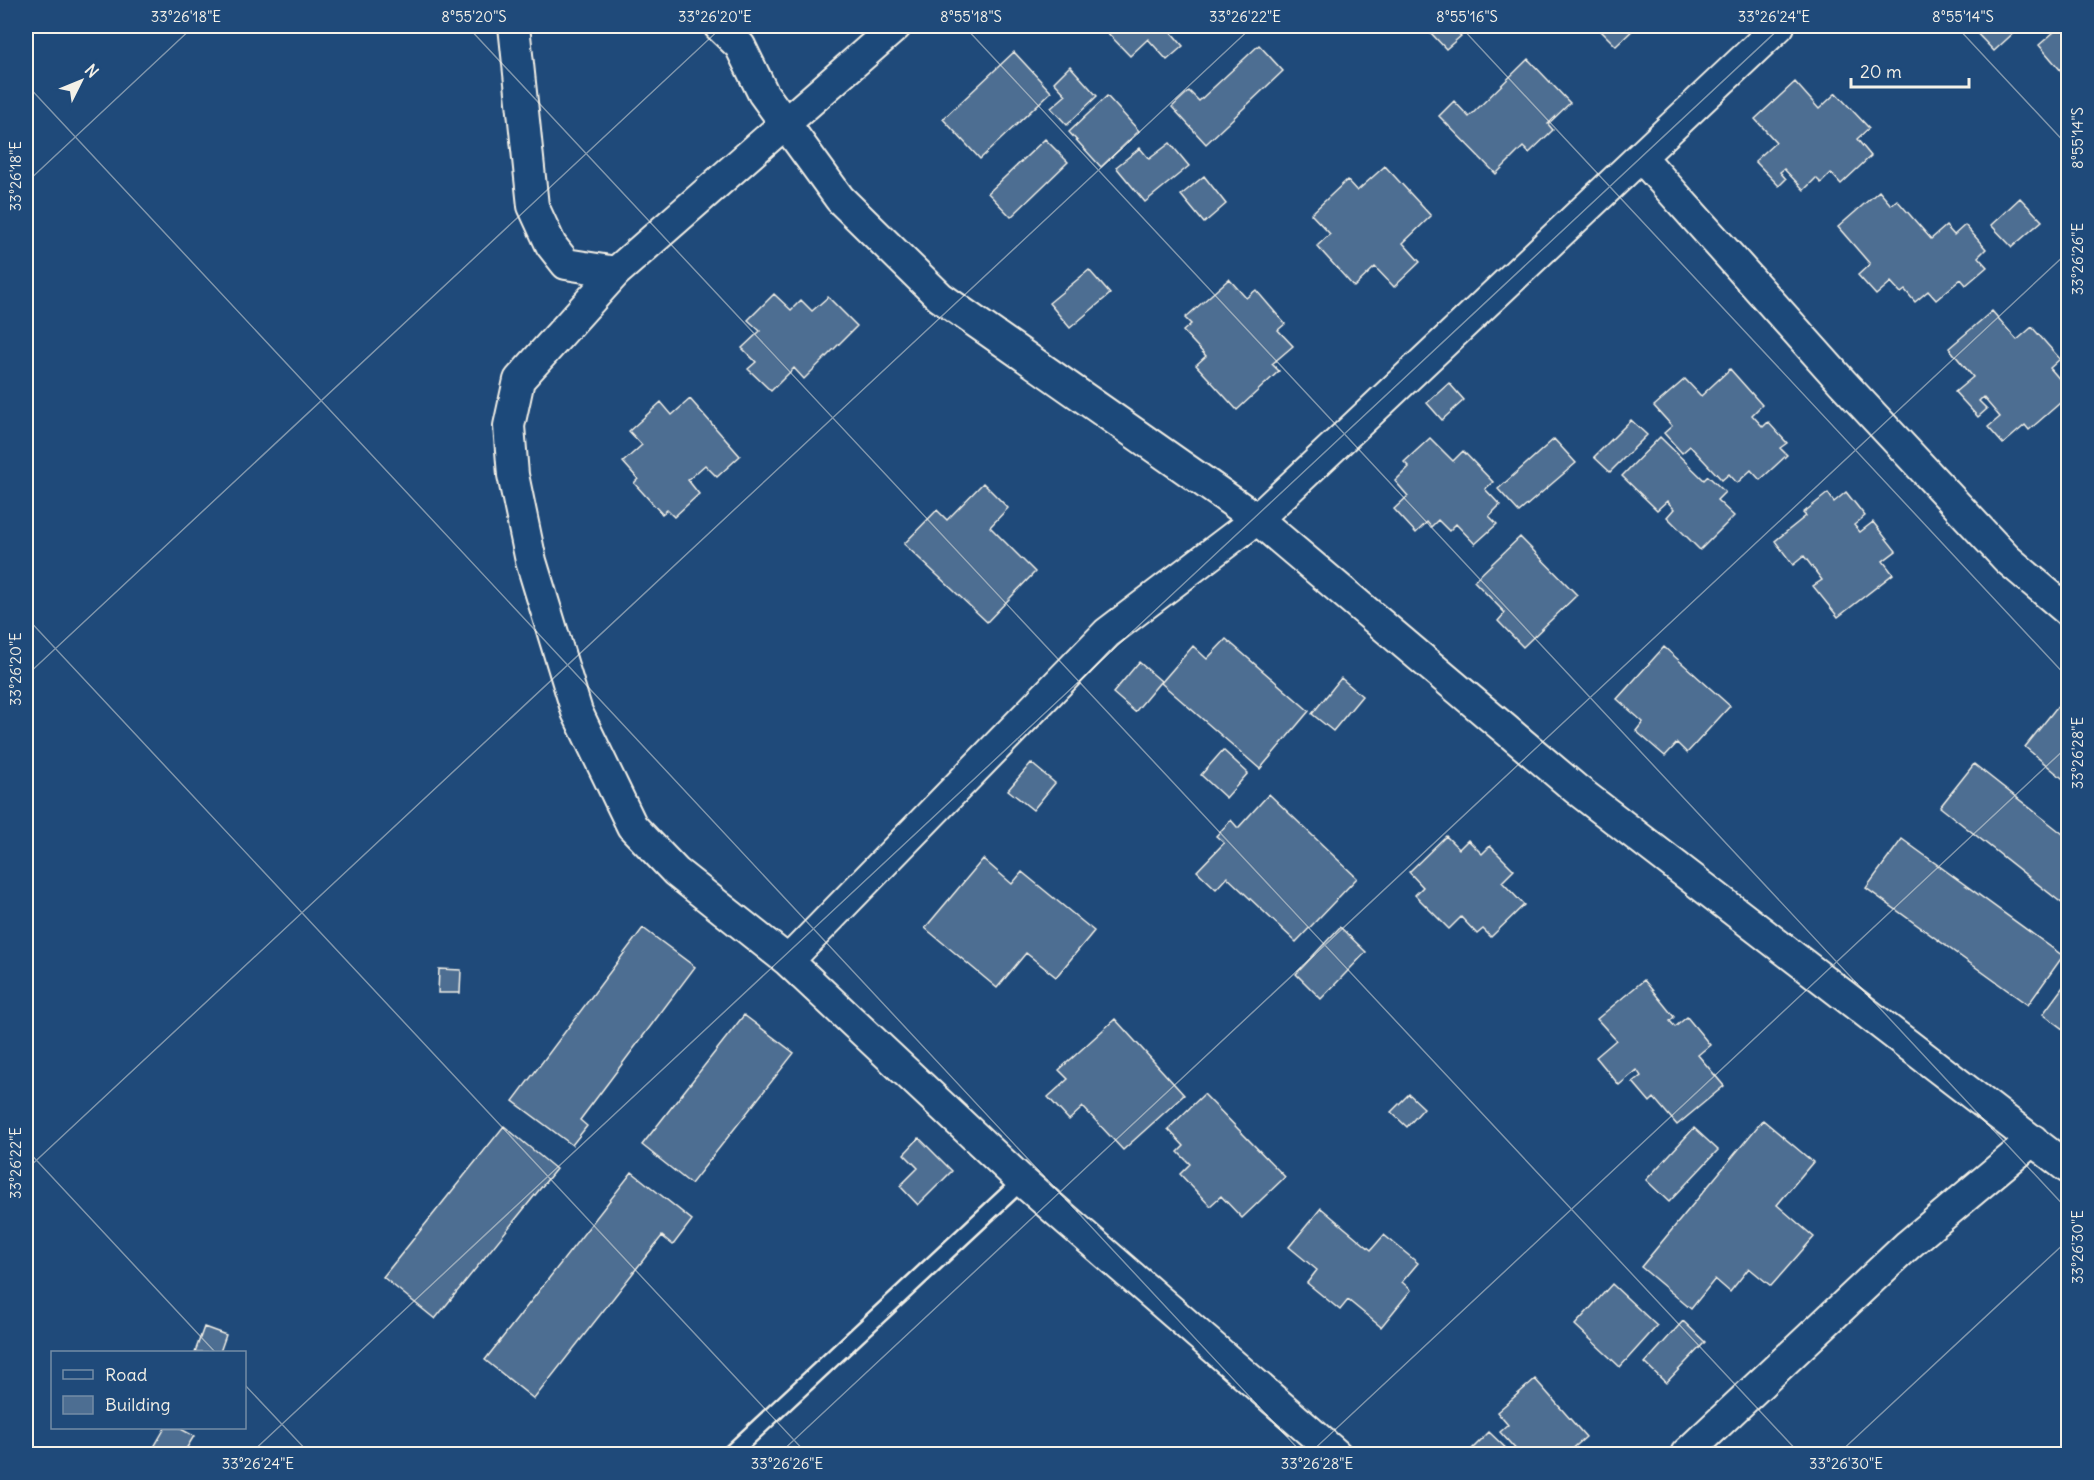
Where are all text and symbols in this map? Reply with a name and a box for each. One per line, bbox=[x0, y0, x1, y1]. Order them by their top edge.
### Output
text: 33°26'18"E bbox=[151, 7, 221, 26]
text: 8°55'20"S bbox=[441, 7, 507, 26]
text: 33°26'20"E bbox=[678, 7, 752, 26]
text: 8°55'18"S bbox=[940, 7, 1002, 26]
text: 33°26'22"E bbox=[1209, 7, 1281, 26]
text: 8°55'16"S bbox=[1436, 7, 1498, 26]
text: 33°26'24"E bbox=[1738, 7, 1810, 26]
text: 8°55'14"S bbox=[1932, 7, 1994, 26]
north arrow bbox=[51, 51, 111, 111]
scale bar bbox=[1851, 51, 1970, 89]
text: N bbox=[81, 60, 103, 82]
text: 20 m bbox=[1860, 60, 1902, 83]
text: 8°55'14"S bbox=[2068, 107, 2087, 169]
text: 33°26'18"E bbox=[6, 141, 25, 211]
text: 33°26'26"E bbox=[2068, 223, 2087, 295]
text: 33°26'20"E bbox=[6, 632, 25, 706]
text: 33°26'28"E bbox=[2068, 717, 2087, 789]
text: 33°26'22"E bbox=[6, 1127, 25, 1199]
text: 33°26'30"E bbox=[2068, 1210, 2087, 1284]
legend bbox=[51, 1351, 246, 1429]
text: Road bbox=[105, 1363, 148, 1386]
text: Building bbox=[105, 1393, 170, 1416]
text: 33°26'24"E bbox=[222, 1454, 294, 1473]
text: 33°26'26"E bbox=[751, 1454, 823, 1473]
text: 33°26'28"E bbox=[1281, 1454, 1353, 1473]
text: 33°26'30"E bbox=[1809, 1454, 1883, 1473]

